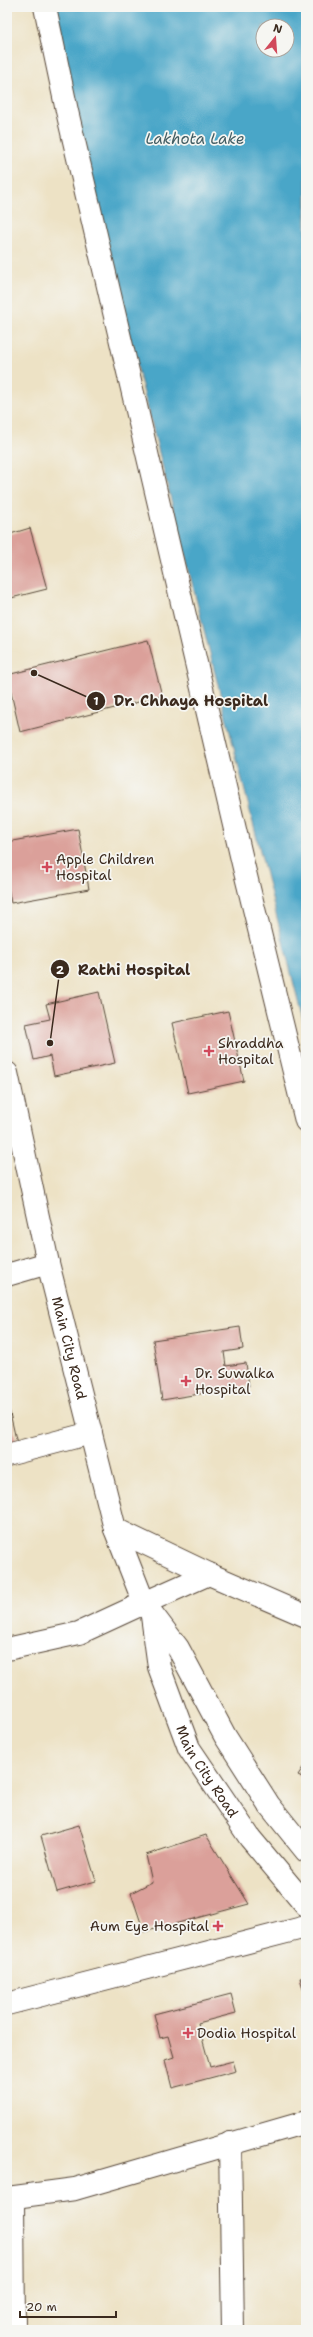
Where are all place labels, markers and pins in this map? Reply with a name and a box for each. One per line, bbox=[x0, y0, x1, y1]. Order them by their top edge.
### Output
callout: Dr. Chhaya Hospital bbox=[86, 687, 276, 714]
place label: Apple Children Hospital bbox=[56, 850, 155, 884]
marker: Apple Children Hospital bbox=[41, 861, 53, 873]
callout: Rathi Hospital bbox=[50, 956, 199, 983]
place label: Shraddha Hospital bbox=[218, 1034, 284, 1068]
marker: Shraddha Hospital bbox=[203, 1045, 215, 1057]
place label: Dr. Suwalka Hospital bbox=[195, 1364, 274, 1398]
marker: Dr. Suwalka Hospital bbox=[180, 1375, 192, 1387]
place label: Aum Eye Hospital bbox=[90, 1917, 210, 1935]
marker: Aum Eye Hospital bbox=[212, 1920, 224, 1932]
place label: Dodia Hospital bbox=[197, 2024, 297, 2042]
marker: Dodia Hospital bbox=[182, 2027, 194, 2039]

